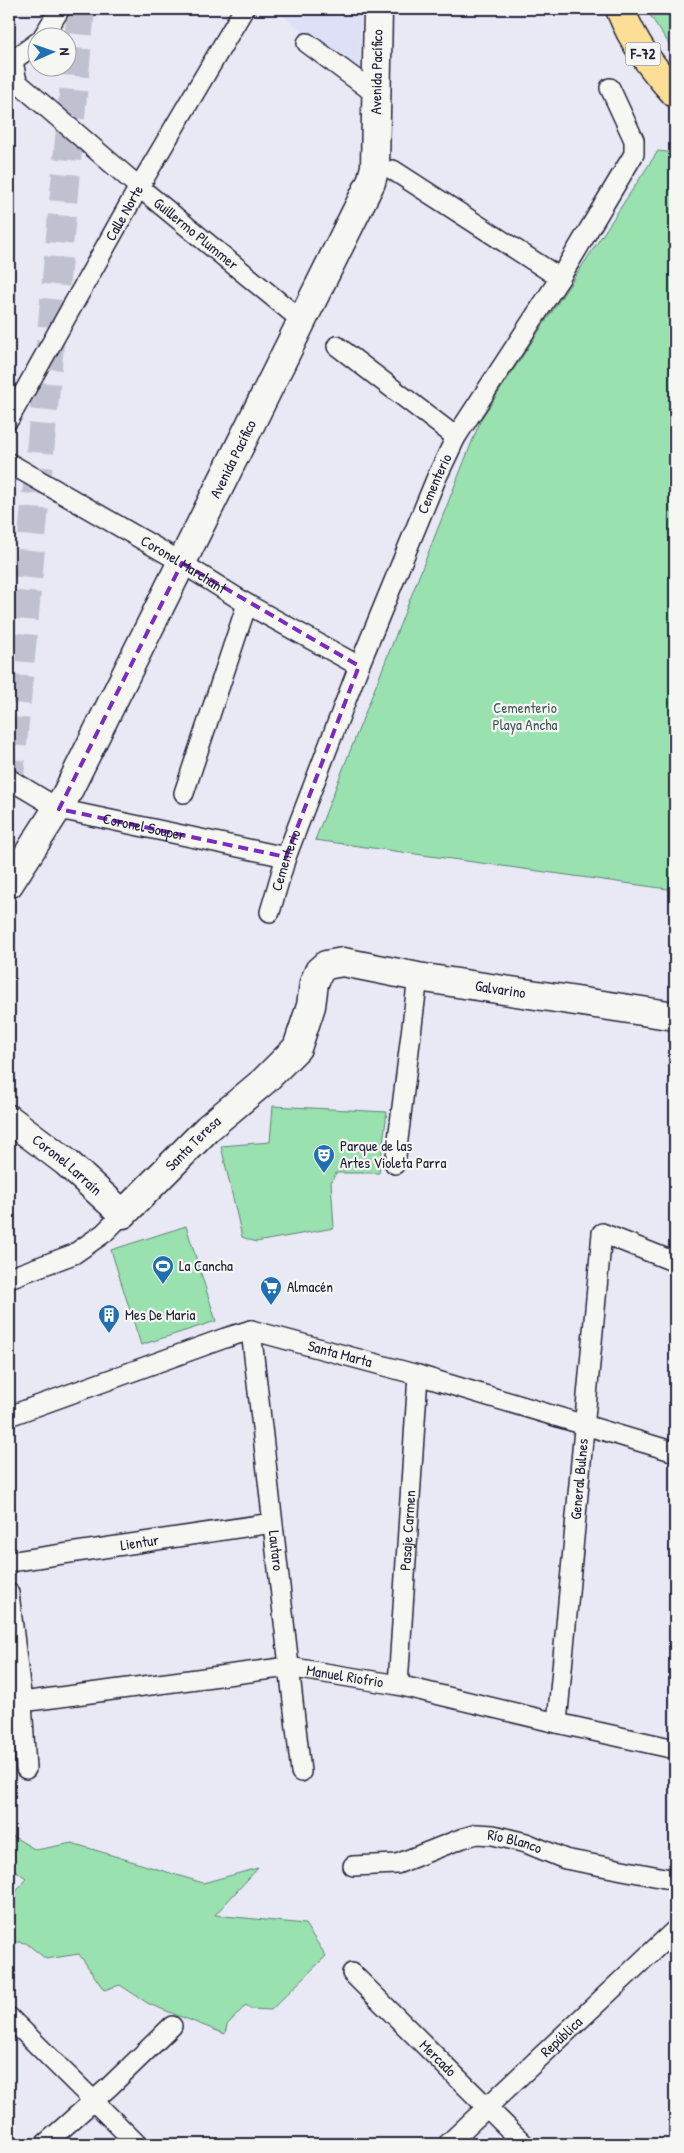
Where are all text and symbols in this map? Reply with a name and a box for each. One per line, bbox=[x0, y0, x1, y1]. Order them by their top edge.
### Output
north arrow bbox=[28, 28, 78, 78]
street label: Avenida Pacífico bbox=[365, 29, 388, 115]
road number: F-72 bbox=[626, 42, 660, 66]
text: N bbox=[56, 47, 75, 56]
street label: Calle Norte bbox=[100, 181, 148, 245]
street label: Guillermo Plummer bbox=[149, 192, 243, 275]
street label: Avenida Pacífico bbox=[204, 416, 261, 501]
street label: Cementerio bbox=[412, 450, 457, 517]
street label: Coronel Marchant bbox=[137, 530, 231, 599]
park label: Cementerio Playa Ancha bbox=[493, 697, 558, 735]
street label: Coronel Souper bbox=[101, 808, 187, 845]
street label: Cementerio bbox=[266, 826, 306, 893]
street label: Galvarino bbox=[474, 975, 527, 1003]
street label: Santa Teresa bbox=[160, 1111, 225, 1175]
street label: Coronel Larraín bbox=[28, 1129, 107, 1200]
place label: Parque de las Artes Violeta Parra bbox=[340, 1135, 446, 1173]
theatre icon: Parque de las Artes Violeta Parra bbox=[312, 1143, 336, 1174]
sports icon: La Cancha bbox=[151, 1254, 175, 1285]
place label: La Cancha bbox=[179, 1255, 233, 1276]
supermarket icon: Almacén bbox=[259, 1275, 283, 1306]
place label: Almacén bbox=[287, 1276, 333, 1297]
building icon: Mes De Maria bbox=[97, 1303, 121, 1334]
place label: Mes De Maria bbox=[125, 1304, 196, 1325]
street label: Santa Marta bbox=[306, 1335, 375, 1372]
street label: General Bulnes bbox=[565, 1437, 593, 1520]
street label: Pasaje Carmen bbox=[394, 1489, 421, 1571]
street label: Lientur bbox=[119, 1529, 160, 1555]
street label: Lautaro bbox=[264, 1529, 289, 1572]
street label: Manuel Riofrio bbox=[305, 1659, 385, 1692]
street label: Río Blanco bbox=[487, 1824, 545, 1858]
street label: República bbox=[536, 2012, 587, 2062]
street label: Mercado bbox=[415, 2035, 461, 2081]

